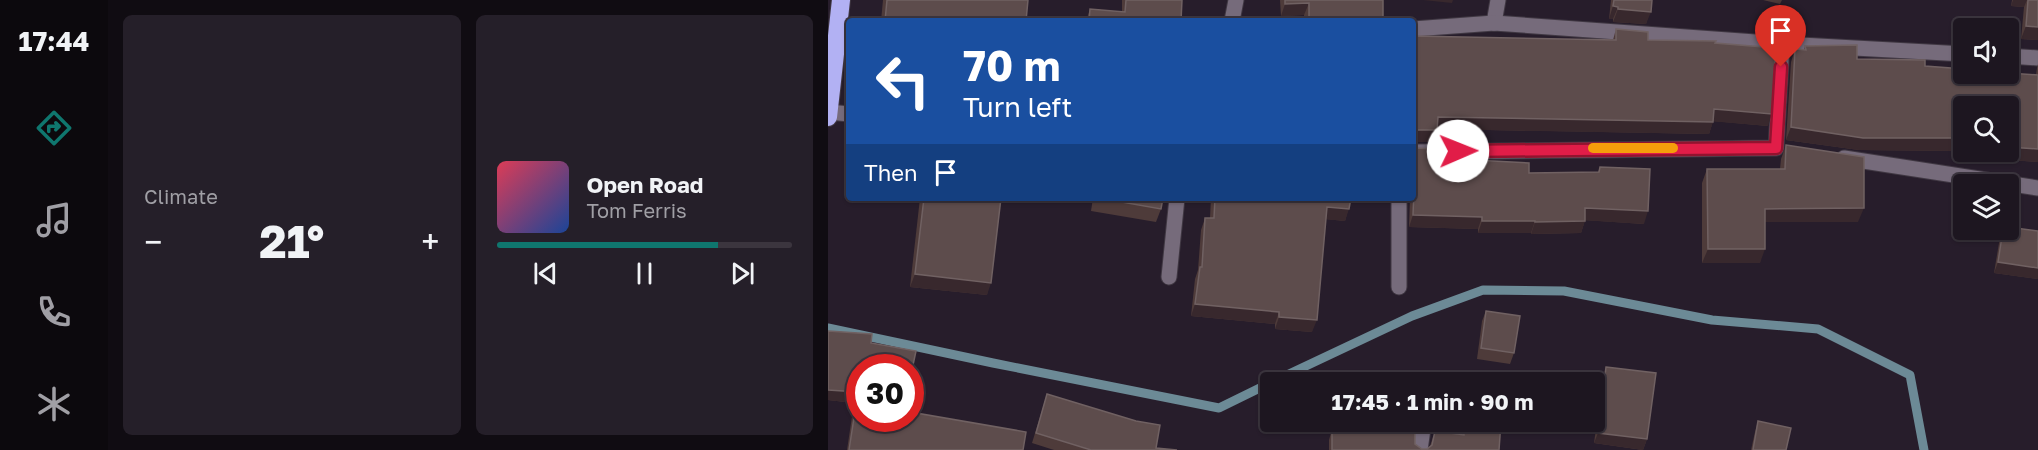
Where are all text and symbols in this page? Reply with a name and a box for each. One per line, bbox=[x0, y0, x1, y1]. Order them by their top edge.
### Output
pin bbox=[1755, 5, 1806, 67]
icon: arrive bbox=[1764, 14, 1797, 47]
map controls bbox=[1953, 18, 2019, 240]
button: sound bbox=[1953, 18, 2019, 84]
text: 17:44 bbox=[18, 25, 90, 57]
text: 70 m bbox=[963, 40, 1060, 90]
icon: left bbox=[864, 42, 942, 120]
text: Turn left bbox=[963, 91, 1072, 123]
button: search bbox=[1953, 96, 2019, 162]
icon: directions bbox=[33, 107, 75, 149]
position arrow bbox=[1426, 119, 1490, 183]
icon: arrive bbox=[929, 156, 962, 189]
text: Then bbox=[864, 159, 917, 186]
text: Open Road bbox=[587, 171, 703, 198]
button: layers bbox=[1953, 174, 2019, 240]
text: Climate bbox=[144, 184, 218, 208]
text: Tom Ferris bbox=[587, 198, 687, 222]
icon: music bbox=[33, 199, 75, 241]
text: 21° bbox=[259, 214, 324, 268]
text: − bbox=[144, 222, 162, 261]
text: + bbox=[421, 222, 439, 261]
icon: previous bbox=[529, 257, 562, 290]
icon: pause bbox=[628, 257, 661, 290]
icon: next bbox=[726, 257, 759, 290]
icon: phone bbox=[33, 291, 75, 333]
speed limit sign: 30 bbox=[846, 354, 924, 432]
icon: climate bbox=[33, 383, 75, 425]
text: 17:45 · 1 min · 90 m bbox=[1331, 388, 1534, 415]

